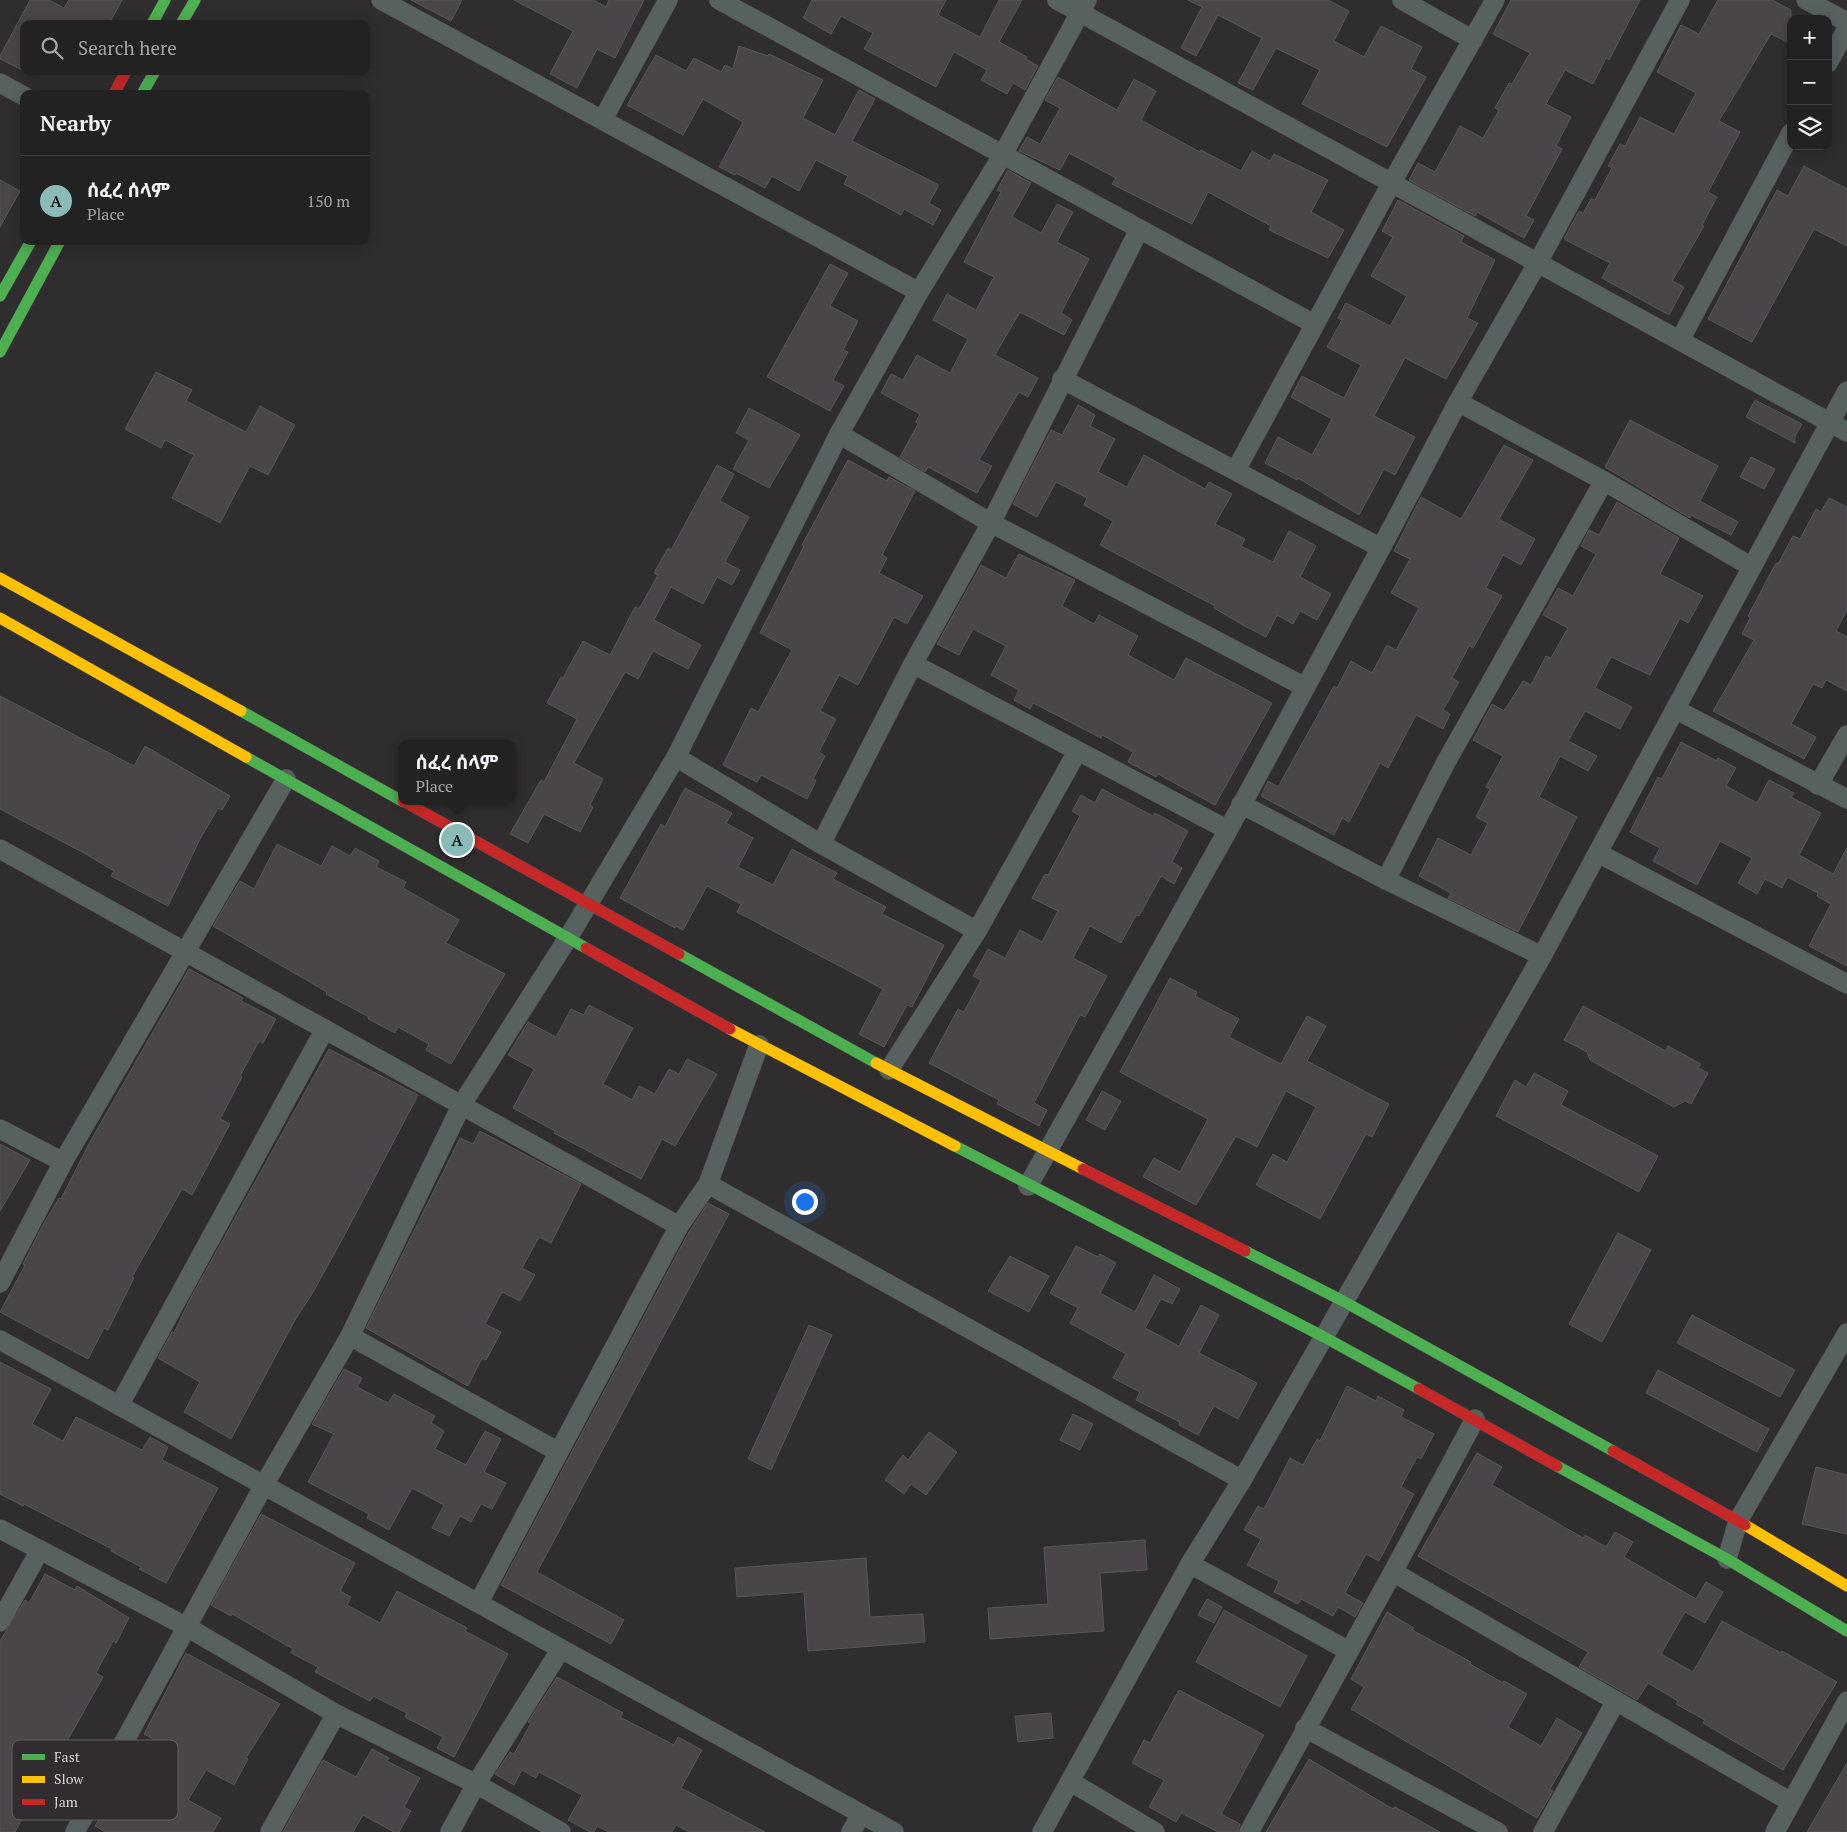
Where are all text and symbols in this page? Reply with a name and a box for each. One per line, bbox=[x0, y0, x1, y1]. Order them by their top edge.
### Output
map controls bbox=[1787, 15, 1832, 150]
button: + bbox=[1787, 15, 1832, 60]
search box bbox=[20, 20, 370, 75]
icon: search bbox=[38, 34, 66, 62]
text: Search here bbox=[78, 35, 177, 60]
button: − bbox=[1787, 60, 1832, 105]
button: layers bbox=[1787, 105, 1832, 150]
text: Nearby bbox=[40, 109, 111, 137]
text: ሰፈረ ሰላም bbox=[87, 177, 170, 202]
text: A bbox=[50, 190, 62, 212]
text: 150 m bbox=[307, 190, 350, 212]
text: Place bbox=[87, 203, 125, 225]
popup bbox=[398, 740, 516, 805]
text: ሰፈረ ሰላም bbox=[416, 749, 498, 774]
text: Place bbox=[416, 775, 453, 797]
pin: A bbox=[441, 821, 473, 859]
your location bbox=[792, 1189, 818, 1215]
legend bbox=[12, 1740, 178, 1820]
text: Fast bbox=[54, 1747, 81, 1766]
text: Slow bbox=[54, 1769, 84, 1788]
text: Jam bbox=[54, 1792, 78, 1811]

